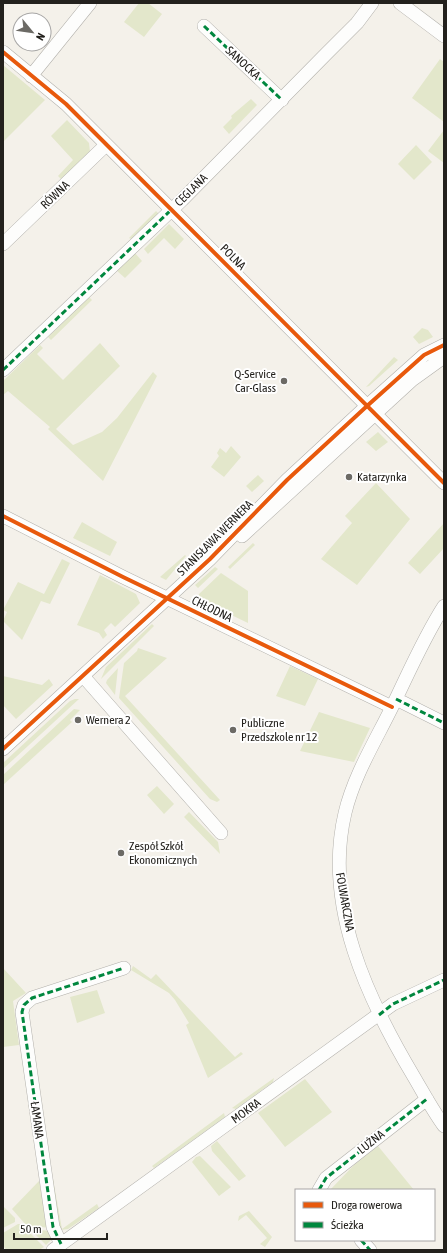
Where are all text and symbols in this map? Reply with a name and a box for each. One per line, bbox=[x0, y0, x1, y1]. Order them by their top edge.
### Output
north arrow bbox=[12, 12, 52, 52]
text: N bbox=[34, 31, 48, 43]
street label: SANOCKA bbox=[223, 43, 263, 83]
street label: CEGLANA bbox=[172, 171, 210, 209]
street label: RÓWNA bbox=[38, 178, 72, 212]
street label: POLNA bbox=[217, 241, 249, 273]
place label: Q-Service Car-Glass bbox=[234, 367, 276, 395]
marker: Q-Service Car-Glass bbox=[279, 376, 289, 386]
place label: Katarzynka bbox=[357, 470, 407, 484]
marker: Katarzynka bbox=[344, 472, 354, 482]
street label: STANISŁAWA WERNERA bbox=[174, 497, 256, 579]
street label: CHŁODNA bbox=[189, 593, 235, 625]
place label: Wernera 2 bbox=[86, 713, 131, 727]
marker: Wernera 2 bbox=[73, 715, 83, 725]
place label: Publiczne Przedszkole nr 12 bbox=[241, 716, 317, 744]
marker: Publiczne Przedszkole nr 12 bbox=[228, 725, 238, 735]
place label: Zespół Szkół Ekonomicznych bbox=[129, 839, 197, 867]
marker: Zespół Szkół Ekonomicznych bbox=[116, 848, 126, 858]
street label: FOLWARCZNA bbox=[333, 871, 357, 933]
street label: MOKRA bbox=[229, 1096, 263, 1126]
street label: ŁAMANA bbox=[27, 1101, 47, 1140]
street label: LUŹNA bbox=[355, 1127, 387, 1157]
legend bbox=[295, 1189, 435, 1241]
text: Droga rowerowa bbox=[331, 1198, 402, 1212]
scale bar bbox=[14, 1215, 107, 1241]
text: Ścieżka bbox=[331, 1218, 364, 1232]
text: 50 m bbox=[20, 1222, 42, 1236]

